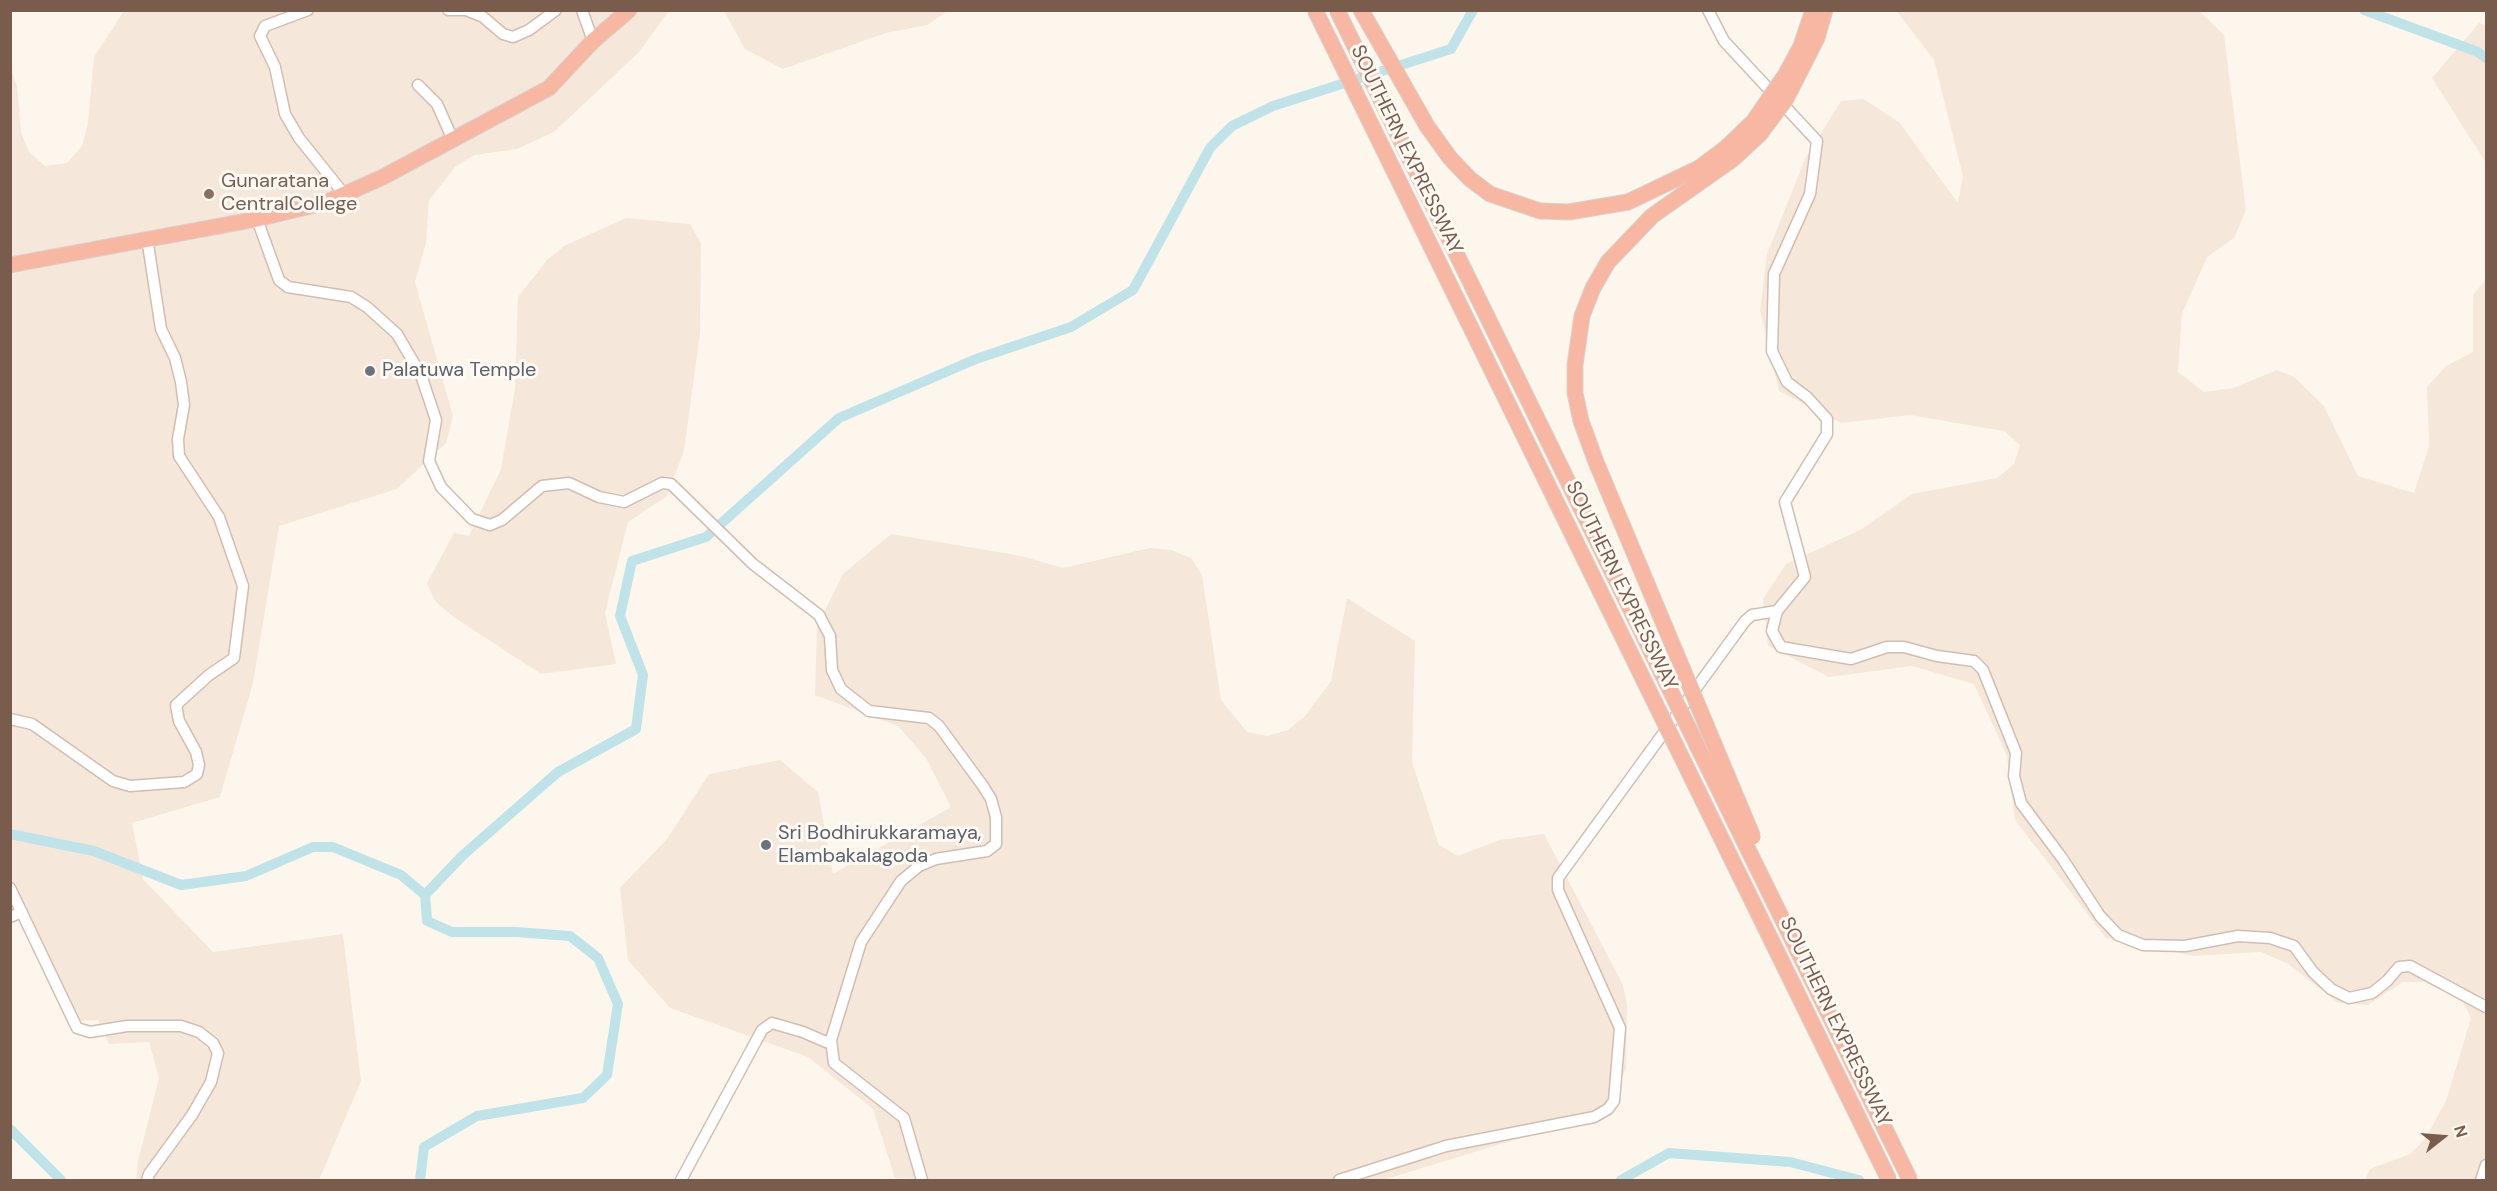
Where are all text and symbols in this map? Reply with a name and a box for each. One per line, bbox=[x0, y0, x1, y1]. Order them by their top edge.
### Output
street label: SOUTHERN EXPRESSWAY bbox=[1345, 42, 1467, 258]
place label: Gunaratana CentralCollege bbox=[221, 170, 357, 217]
marker: Gunaratana CentralCollege bbox=[202, 187, 216, 201]
place label: Palatuwa Temple bbox=[382, 359, 536, 383]
marker: Palatuwa Temple bbox=[363, 364, 377, 378]
street label: SOUTHERN EXPRESSWAY bbox=[1560, 478, 1682, 694]
place label: Sri Bodhirukkaramaya, Elambakalagoda bbox=[778, 822, 981, 869]
marker: Sri Bodhirukkaramaya, Elambakalagoda bbox=[759, 838, 773, 852]
street label: SOUTHERN EXPRESSWAY bbox=[1774, 914, 1896, 1130]
north arrow bbox=[2413, 1107, 2473, 1167]
text: N bbox=[2449, 1123, 2472, 1140]

